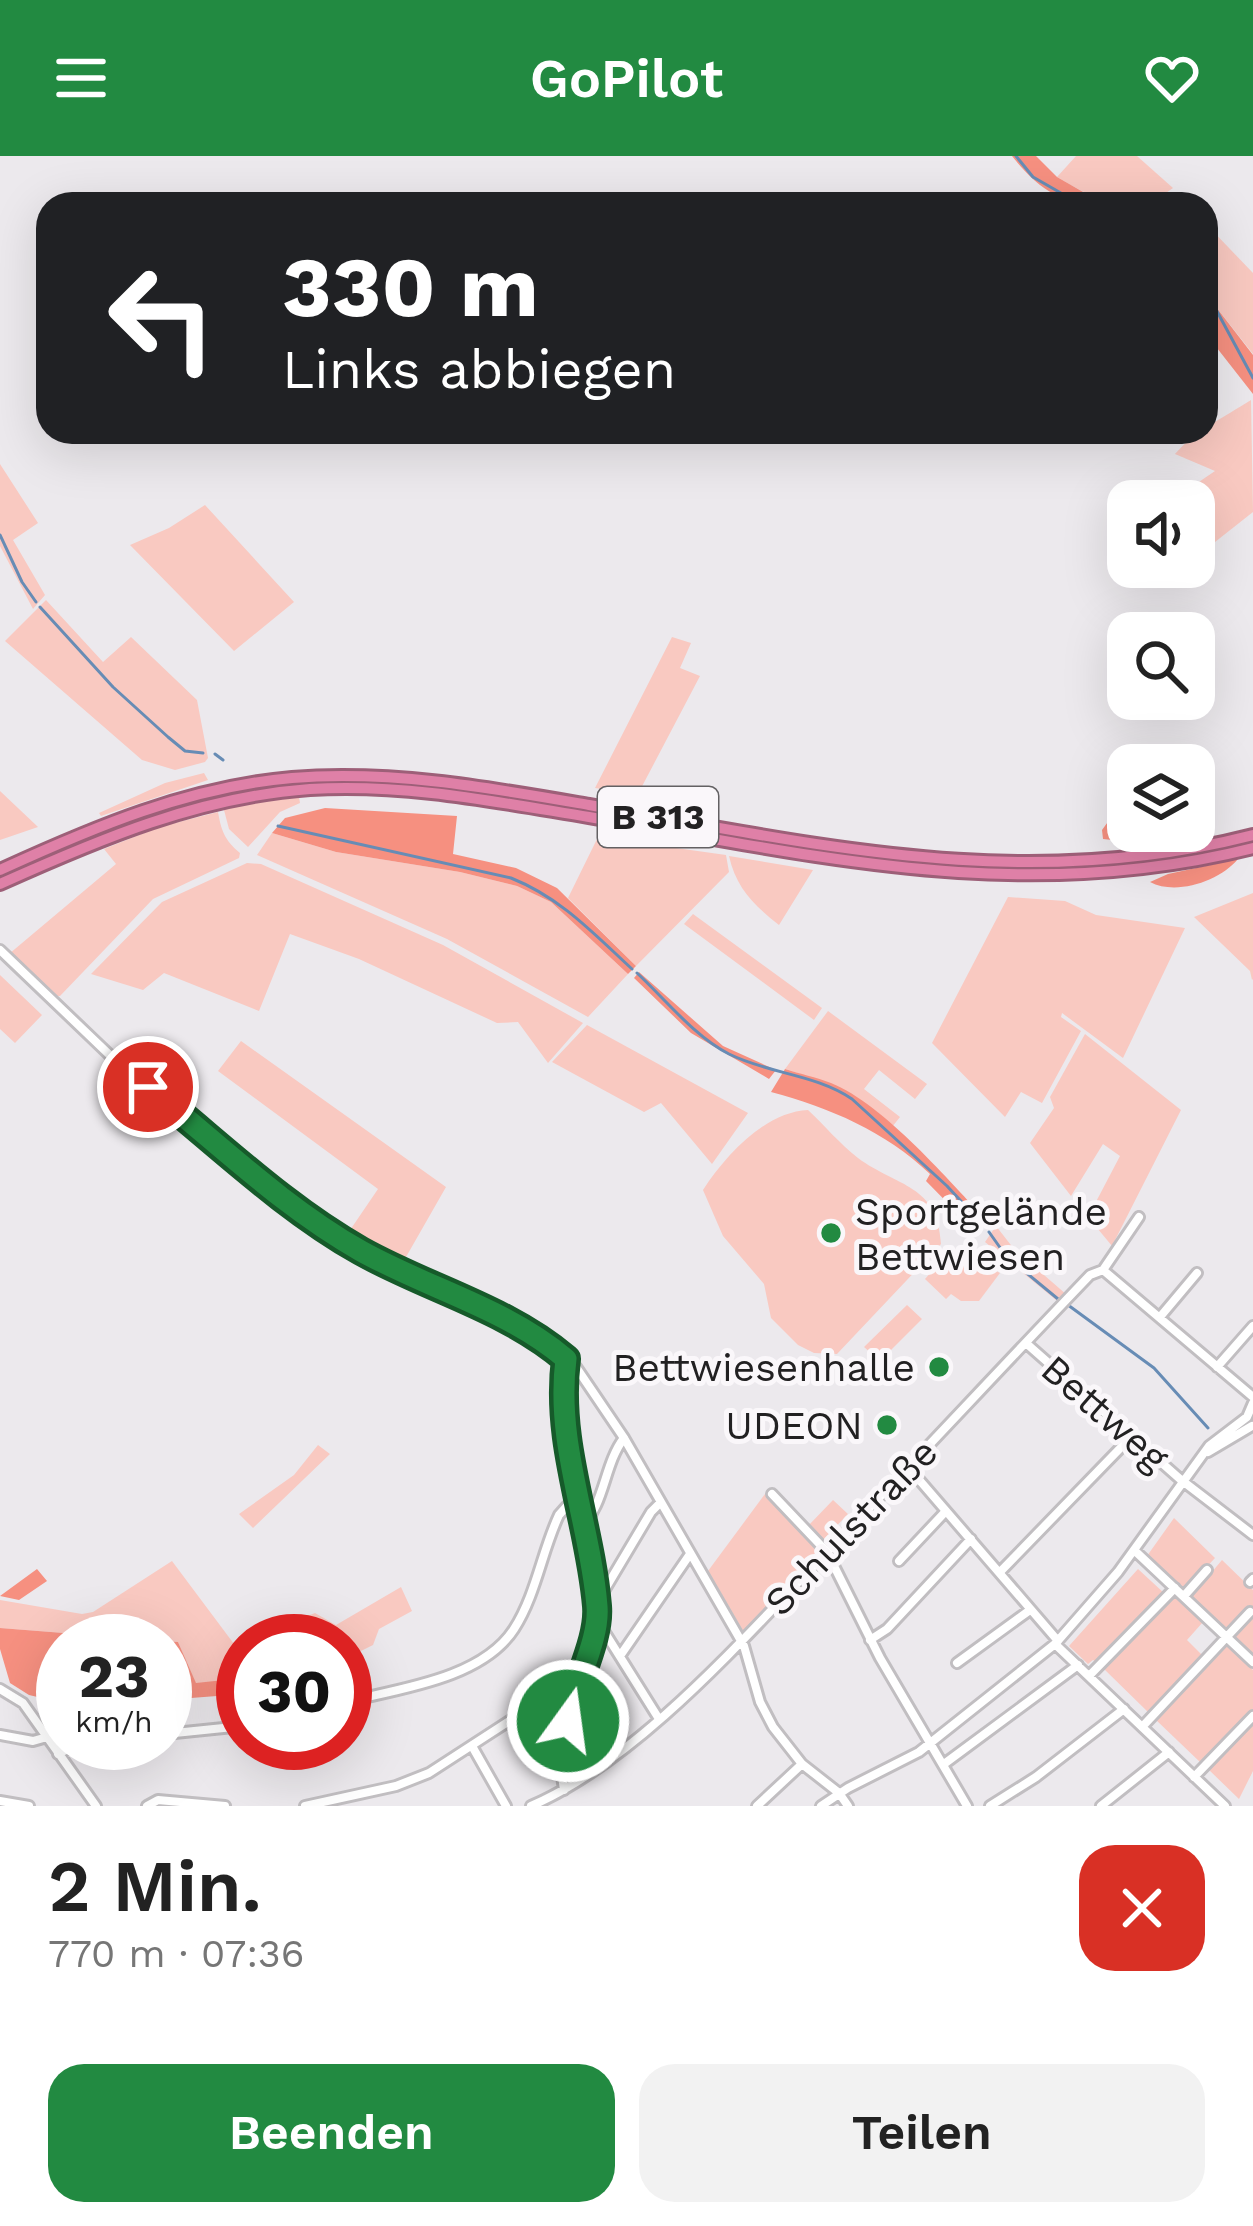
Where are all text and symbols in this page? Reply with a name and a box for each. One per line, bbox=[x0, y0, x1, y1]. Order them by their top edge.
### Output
icon: menu bbox=[48, 45, 114, 111]
icon: heart bbox=[1139, 45, 1205, 111]
text: GoPilot bbox=[530, 47, 723, 110]
text: 330 m bbox=[282, 238, 539, 336]
icon: left bbox=[84, 240, 240, 396]
text: Links abbiegen bbox=[282, 338, 676, 401]
map controls bbox=[1107, 480, 1215, 852]
button: sound bbox=[1107, 480, 1215, 588]
button: search bbox=[1107, 612, 1215, 720]
button: layers bbox=[1107, 744, 1215, 852]
road number: B 313 bbox=[598, 787, 718, 847]
pin bbox=[97, 1036, 199, 1138]
icon: arrive bbox=[115, 1054, 181, 1120]
place label: Sportgelände Bettwiesen bbox=[855, 1189, 1107, 1279]
marker: Sportgelände Bettwiesen bbox=[818, 1220, 844, 1246]
place label: Bettwiesenhalle bbox=[612, 1345, 915, 1390]
street label: Bettweg bbox=[1033, 1346, 1178, 1480]
marker: Bettwiesenhalle bbox=[926, 1354, 952, 1380]
place label: UDEON bbox=[725, 1403, 863, 1448]
marker: UDEON bbox=[874, 1412, 900, 1438]
street label: Schulstraße bbox=[756, 1429, 946, 1625]
speed limit sign: 30 bbox=[216, 1614, 372, 1770]
text: 23 bbox=[78, 1641, 150, 1712]
position arrow bbox=[505, 1658, 631, 1784]
text: km/h bbox=[75, 1704, 153, 1739]
text: 2 Min. bbox=[48, 1844, 262, 1928]
button: close bbox=[1079, 1845, 1205, 1971]
text: 770 m · 07:36 bbox=[48, 1931, 304, 1976]
button: Beenden bbox=[48, 2064, 615, 2202]
button: Teilen bbox=[639, 2064, 1205, 2202]

